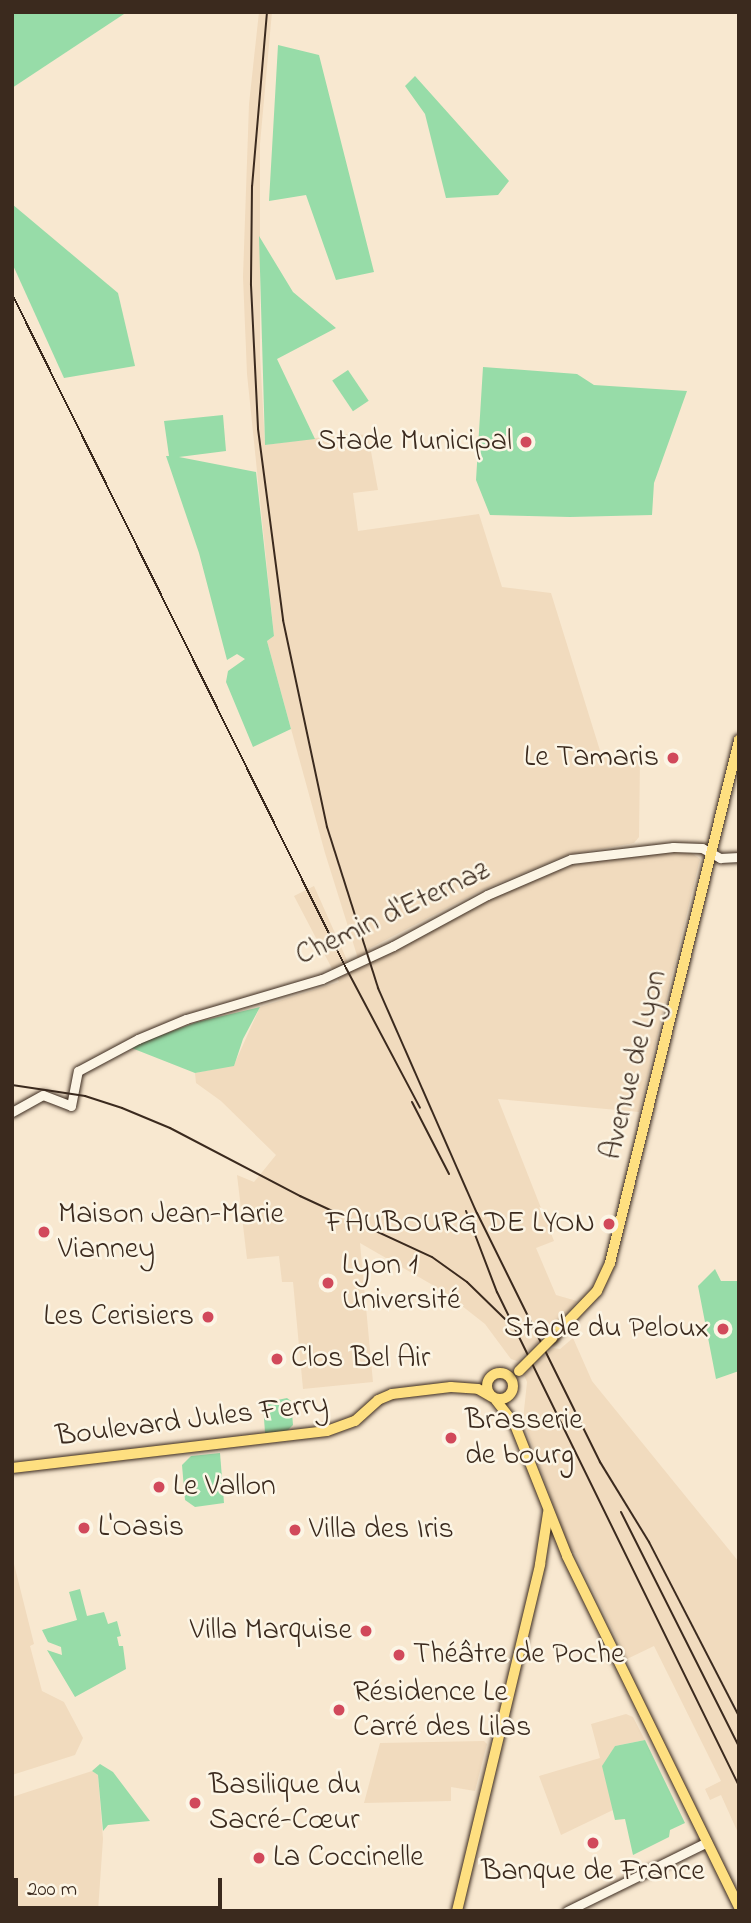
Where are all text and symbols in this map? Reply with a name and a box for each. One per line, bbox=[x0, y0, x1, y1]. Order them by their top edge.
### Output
place label: Stade Municipal bbox=[317, 424, 512, 460]
marker: Stade Municipal bbox=[518, 434, 534, 450]
place label: Le Tamaris bbox=[524, 740, 659, 776]
marker: Le Tamaris bbox=[665, 750, 681, 766]
street label: Chemin d'Eternaz bbox=[290, 853, 496, 975]
street label: Avenue de Lyon bbox=[594, 966, 676, 1164]
place label: Maison Jean-Marie Vianney bbox=[58, 1197, 284, 1268]
place label: FAUBOURG DE LYON bbox=[326, 1206, 595, 1242]
marker: FAUBOURG DE LYON bbox=[601, 1216, 617, 1232]
marker: Maison Jean-Marie Vianney bbox=[36, 1224, 52, 1240]
place label: Lyon 1 Université bbox=[342, 1248, 461, 1318]
marker: Lyon 1 Université bbox=[320, 1275, 336, 1291]
place label: Les Cerisiers bbox=[43, 1299, 194, 1335]
marker: Les Cerisiers bbox=[200, 1309, 216, 1325]
place label: Stade du Peloux bbox=[504, 1311, 709, 1347]
marker: Stade du Peloux bbox=[715, 1321, 731, 1337]
place label: Clos Bel Air bbox=[291, 1341, 430, 1377]
marker: Clos Bel Air bbox=[269, 1351, 285, 1367]
street label: Boulevard Jules Ferry bbox=[54, 1386, 330, 1456]
place label: Brasserie de bourg bbox=[465, 1403, 583, 1474]
marker: Brasserie de bourg bbox=[443, 1430, 459, 1446]
place label: Le Vallon bbox=[173, 1469, 276, 1505]
marker: Le Vallon bbox=[151, 1479, 167, 1495]
place label: L'Oasis bbox=[98, 1510, 184, 1546]
place label: Villa des Iris bbox=[309, 1512, 454, 1548]
marker: L'Oasis bbox=[76, 1520, 92, 1536]
marker: Villa des Iris bbox=[287, 1522, 303, 1538]
place label: Villa Marquise bbox=[190, 1613, 352, 1649]
marker: Villa Marquise bbox=[358, 1623, 374, 1639]
place label: Théâtre de Poche bbox=[413, 1637, 624, 1673]
marker: Théâtre de Poche bbox=[391, 1647, 407, 1663]
place label: Résidence Le Carré des Lilas bbox=[353, 1675, 531, 1746]
marker: Résidence Le Carré des Lilas bbox=[331, 1702, 347, 1718]
place label: Basilique du Sacré-Cœur bbox=[209, 1768, 361, 1838]
marker: Basilique du Sacré-Cœur bbox=[187, 1795, 203, 1811]
marker: Banque de France bbox=[585, 1835, 601, 1851]
place label: La Coccinelle bbox=[273, 1840, 424, 1876]
marker: La Coccinelle bbox=[251, 1850, 267, 1866]
place label: Banque de France bbox=[481, 1854, 705, 1890]
scale bar bbox=[18, 1864, 226, 1908]
text: 200 m bbox=[27, 1875, 77, 1905]

